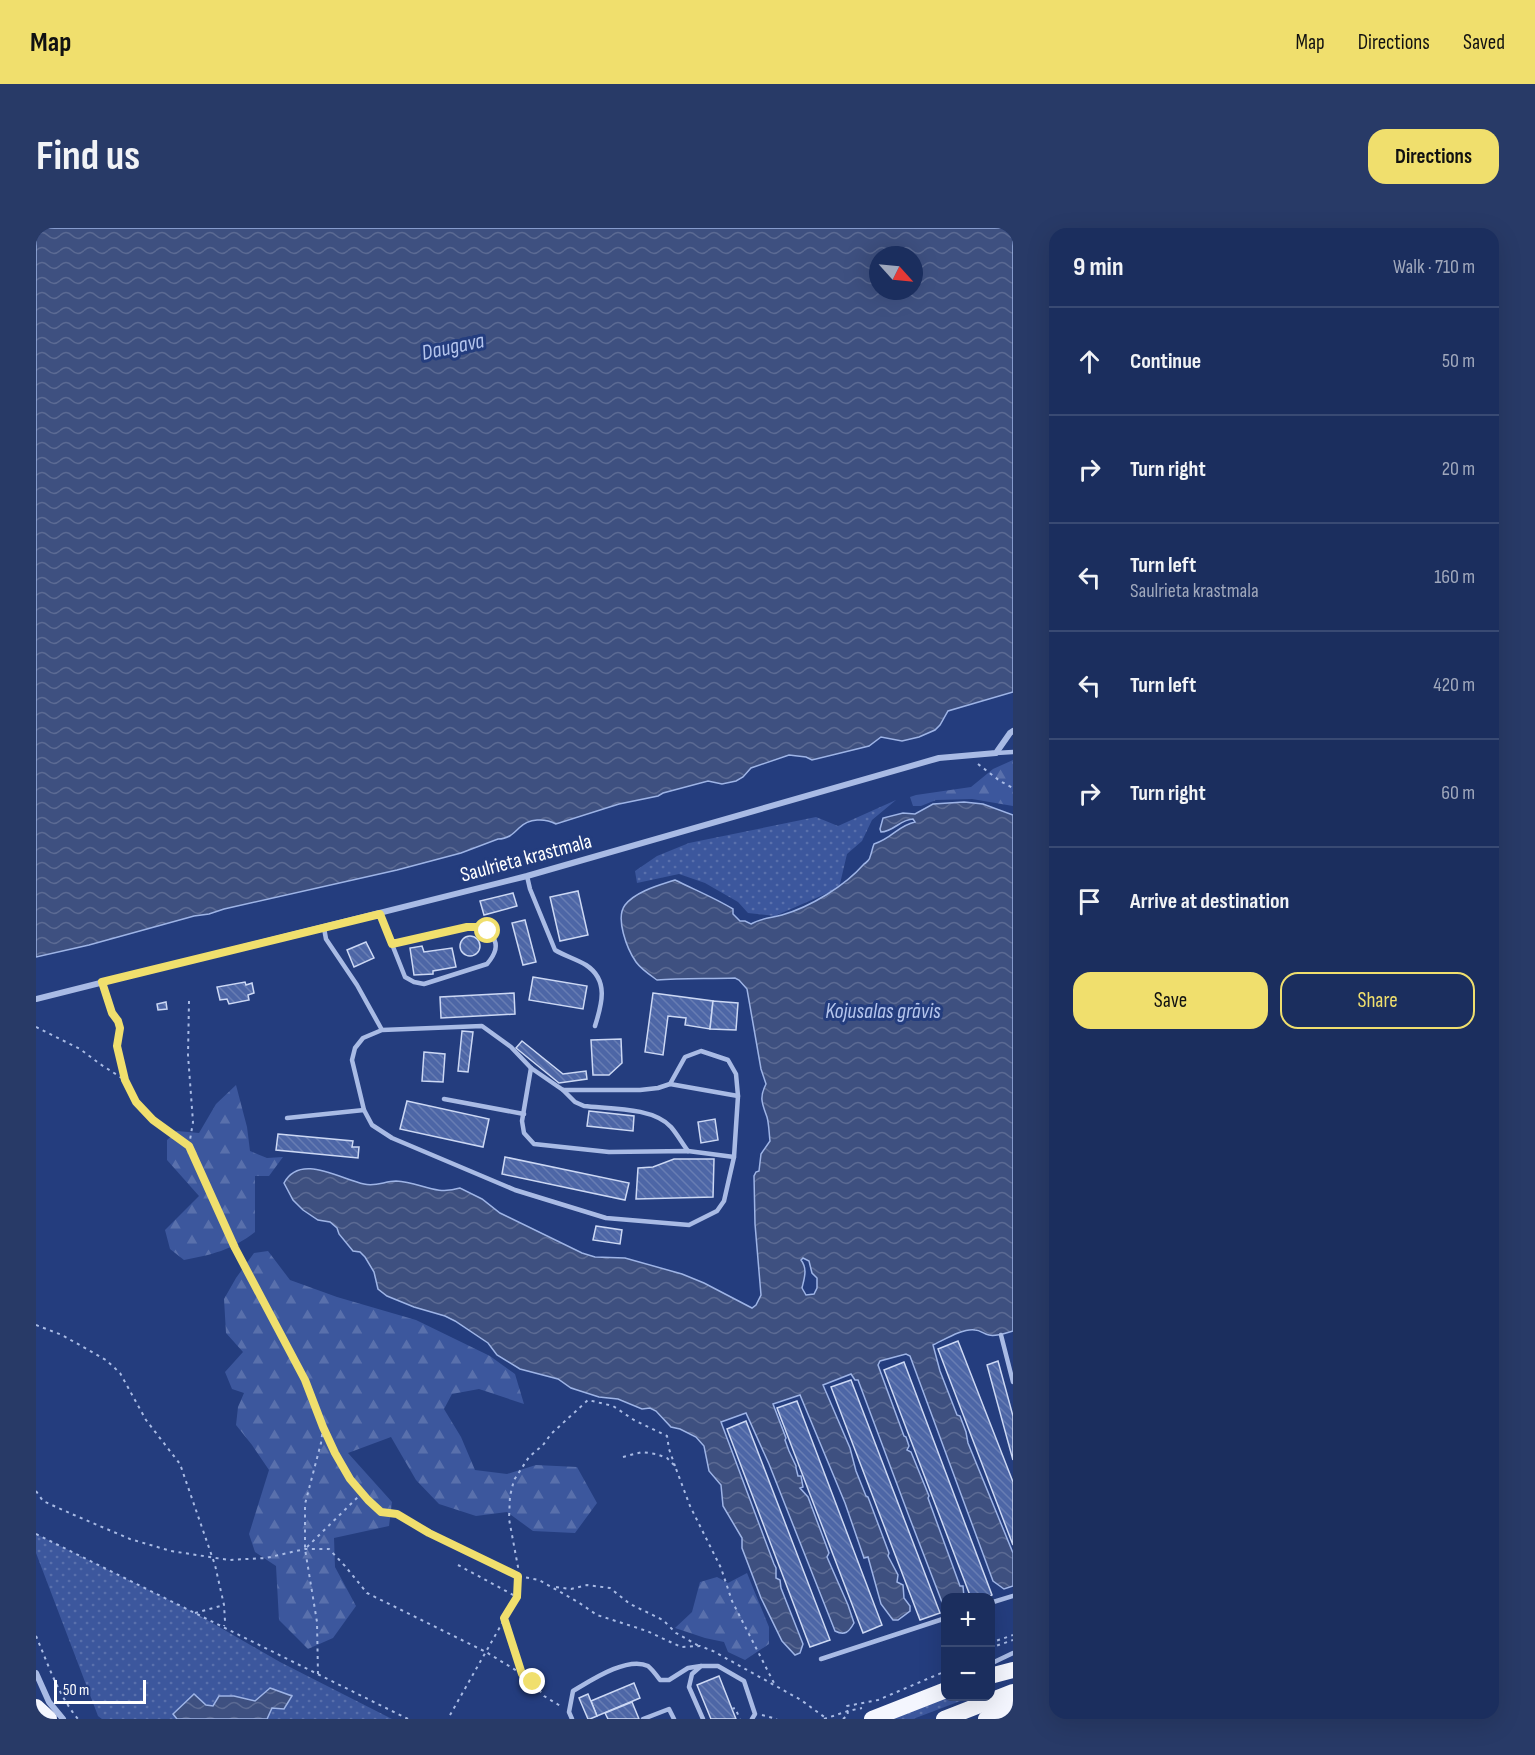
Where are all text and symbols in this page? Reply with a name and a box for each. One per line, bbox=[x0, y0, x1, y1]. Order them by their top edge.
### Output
text: Map bbox=[30, 26, 71, 59]
text: Map bbox=[1295, 30, 1325, 55]
text: Directions bbox=[1358, 30, 1430, 55]
text: Saved bbox=[1463, 30, 1505, 55]
button: Directions bbox=[1368, 129, 1499, 184]
text: Find us bbox=[36, 131, 140, 182]
north arrow bbox=[869, 246, 923, 300]
text: 9 min bbox=[1073, 252, 1123, 283]
text: Walk · 710 m bbox=[1393, 255, 1475, 279]
water label: Daugava bbox=[419, 327, 487, 367]
icon: ahead bbox=[1073, 345, 1106, 378]
text: Continue bbox=[1130, 348, 1201, 375]
text: 50 m bbox=[1442, 349, 1475, 373]
icon: right bbox=[1073, 453, 1106, 486]
text: Turn right bbox=[1130, 456, 1206, 483]
text: 20 m bbox=[1442, 457, 1475, 481]
text: Turn left bbox=[1130, 552, 1196, 579]
icon: left bbox=[1073, 561, 1106, 594]
text: 160 m bbox=[1434, 565, 1475, 589]
text: Saulrieta krastmala bbox=[1130, 579, 1259, 603]
icon: left bbox=[1073, 669, 1106, 702]
text: Turn left bbox=[1130, 672, 1196, 699]
text: 420 m bbox=[1433, 673, 1475, 697]
icon: right bbox=[1073, 777, 1106, 810]
text: Turn right bbox=[1130, 780, 1206, 807]
text: 60 m bbox=[1441, 781, 1475, 805]
street label: Saulrieta krastmala bbox=[458, 828, 594, 888]
icon: arrive bbox=[1073, 885, 1106, 918]
text: Arrive at destination bbox=[1130, 888, 1289, 915]
route start bbox=[474, 917, 500, 943]
button: Save bbox=[1073, 972, 1268, 1029]
button: Share bbox=[1280, 972, 1475, 1029]
water label: Kojusalas grāvis bbox=[825, 998, 941, 1025]
map controls bbox=[941, 1593, 995, 1701]
button: + bbox=[941, 1593, 995, 1647]
button: − bbox=[941, 1647, 995, 1701]
route end bbox=[519, 1668, 545, 1694]
scale bar bbox=[54, 1677, 146, 1704]
text: 50 m bbox=[63, 1681, 89, 1700]

